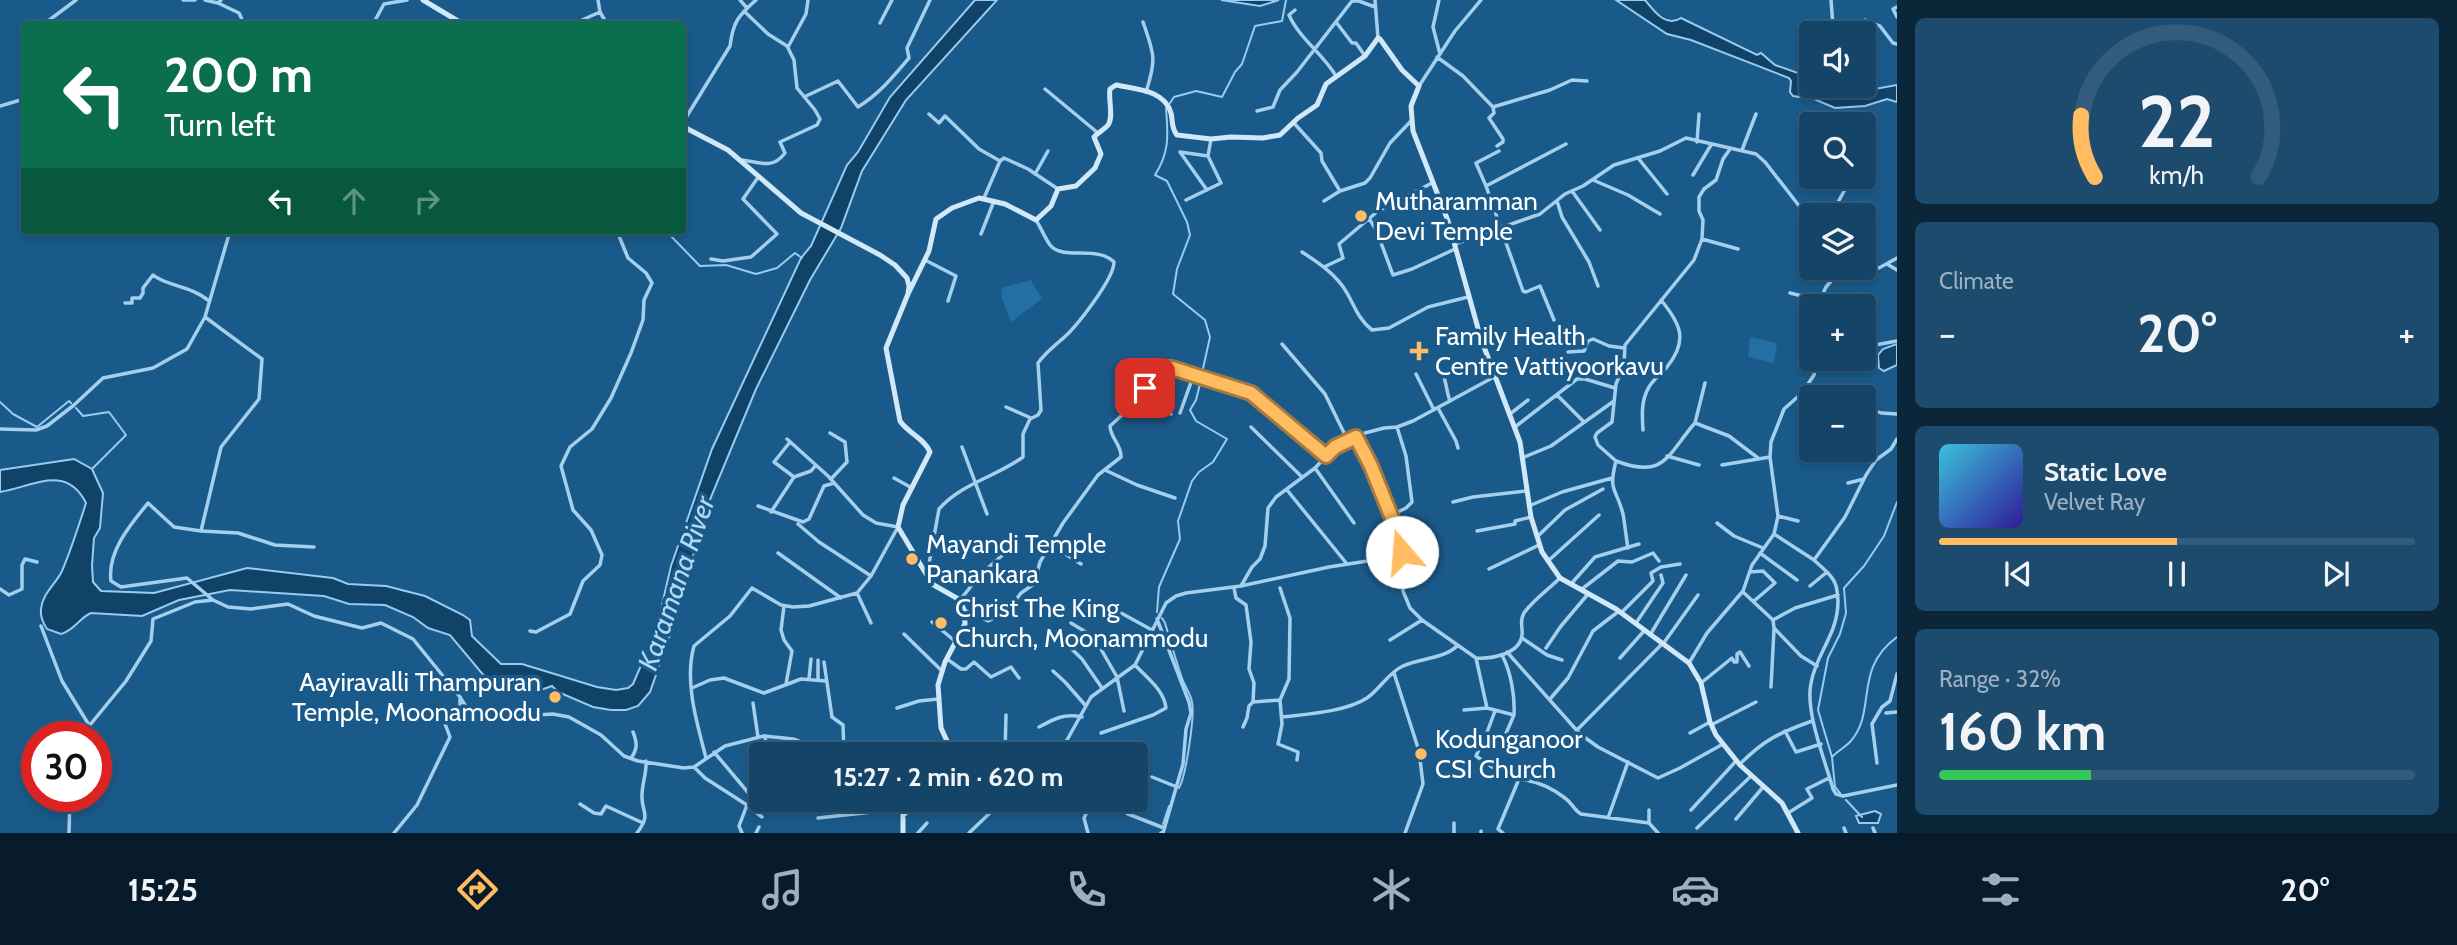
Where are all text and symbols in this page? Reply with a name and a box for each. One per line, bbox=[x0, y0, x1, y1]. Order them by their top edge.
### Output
map controls bbox=[1799, 21, 1876, 462]
button: sound bbox=[1799, 21, 1876, 98]
text: 200 m bbox=[164, 45, 313, 104]
icon: left bbox=[49, 49, 140, 140]
text: 22 bbox=[2138, 77, 2216, 165]
text: Turn left bbox=[164, 105, 275, 144]
button: search bbox=[1799, 112, 1876, 189]
text: km/h bbox=[2150, 160, 2204, 190]
icon: left bbox=[262, 182, 300, 220]
icon: ahead bbox=[335, 182, 373, 220]
icon: right bbox=[408, 182, 446, 220]
place label: Mutharamman Devi Temple bbox=[1375, 185, 1538, 247]
button: layers bbox=[1799, 203, 1876, 280]
marker: Mutharamman Devi Temple bbox=[1353, 208, 1369, 224]
text: Climate bbox=[1939, 267, 2014, 295]
button: + bbox=[1799, 294, 1876, 371]
text: 20° bbox=[2137, 302, 2217, 365]
text: − bbox=[1939, 310, 1956, 357]
text: + bbox=[2398, 310, 2415, 357]
place label: Family Health Centre Vattiyoorkavu bbox=[1435, 320, 1664, 382]
marker: Family Health Centre Vattiyoorkavu bbox=[1409, 341, 1429, 361]
pin bbox=[1115, 358, 1175, 418]
icon: arrive bbox=[1126, 369, 1164, 407]
button: − bbox=[1799, 385, 1876, 462]
text: Static Love bbox=[2044, 456, 2167, 488]
text: Velvet Ray bbox=[2044, 488, 2145, 516]
water label: Karamana River bbox=[630, 490, 722, 674]
position arrow bbox=[1365, 515, 1439, 589]
place label: Mayandi Temple Panankara bbox=[926, 528, 1106, 590]
marker: Mayandi Temple Panankara bbox=[904, 551, 920, 567]
icon: previous bbox=[1999, 555, 2037, 593]
icon: pause bbox=[2158, 555, 2196, 593]
icon: next bbox=[2317, 555, 2355, 593]
place label: Christ The King Church, Moonammodu bbox=[955, 592, 1208, 654]
marker: Christ The King Church, Moonammodu bbox=[933, 615, 949, 631]
text: Range · 32% bbox=[1939, 665, 2061, 693]
place label: Aayiravalli Thampuran Temple, Moonamoodu bbox=[292, 666, 541, 728]
marker: Aayiravalli Thampuran Temple, Moonamoodu bbox=[547, 689, 563, 705]
text: 160 km bbox=[1939, 700, 2106, 763]
speed limit sign: 30 bbox=[21, 721, 112, 812]
place label: Kodunganoor CSI Church bbox=[1435, 723, 1583, 785]
marker: Kodunganoor CSI Church bbox=[1413, 746, 1429, 762]
text: 15:27 · 2 min · 620 m bbox=[834, 761, 1063, 793]
icon: directions bbox=[453, 865, 502, 914]
icon: music bbox=[758, 865, 807, 914]
icon: phone bbox=[1062, 865, 1111, 914]
icon: climate bbox=[1367, 865, 1416, 914]
icon: car bbox=[1671, 865, 1720, 914]
icon: filters bbox=[1976, 865, 2025, 914]
text: 15:25 bbox=[128, 870, 198, 909]
text: 20° bbox=[2280, 870, 2329, 909]

